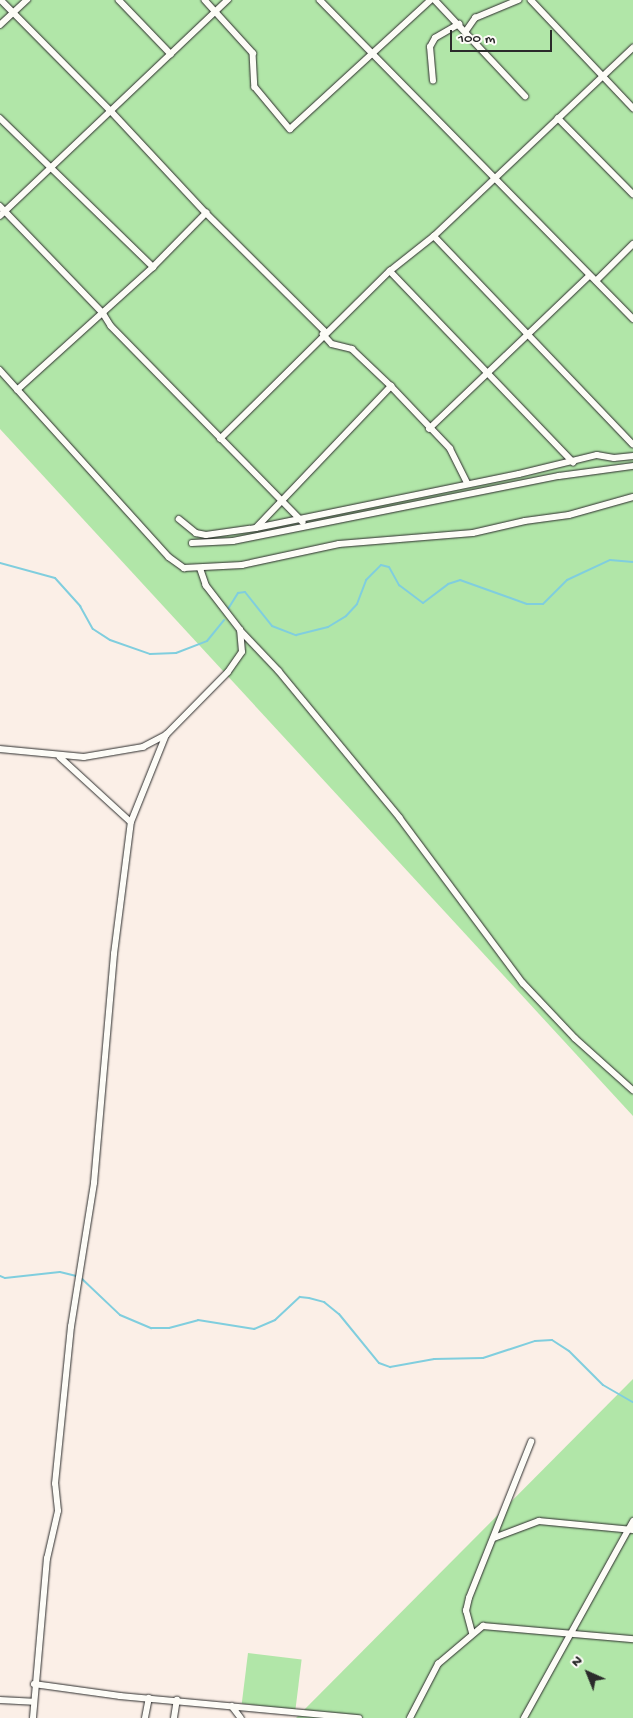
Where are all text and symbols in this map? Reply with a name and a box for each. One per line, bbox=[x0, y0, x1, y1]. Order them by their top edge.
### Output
scale bar bbox=[453, 20, 556, 52]
text: 100 m bbox=[458, 30, 495, 48]
north arrow bbox=[563, 1648, 613, 1698]
text: N bbox=[568, 1653, 586, 1671]

